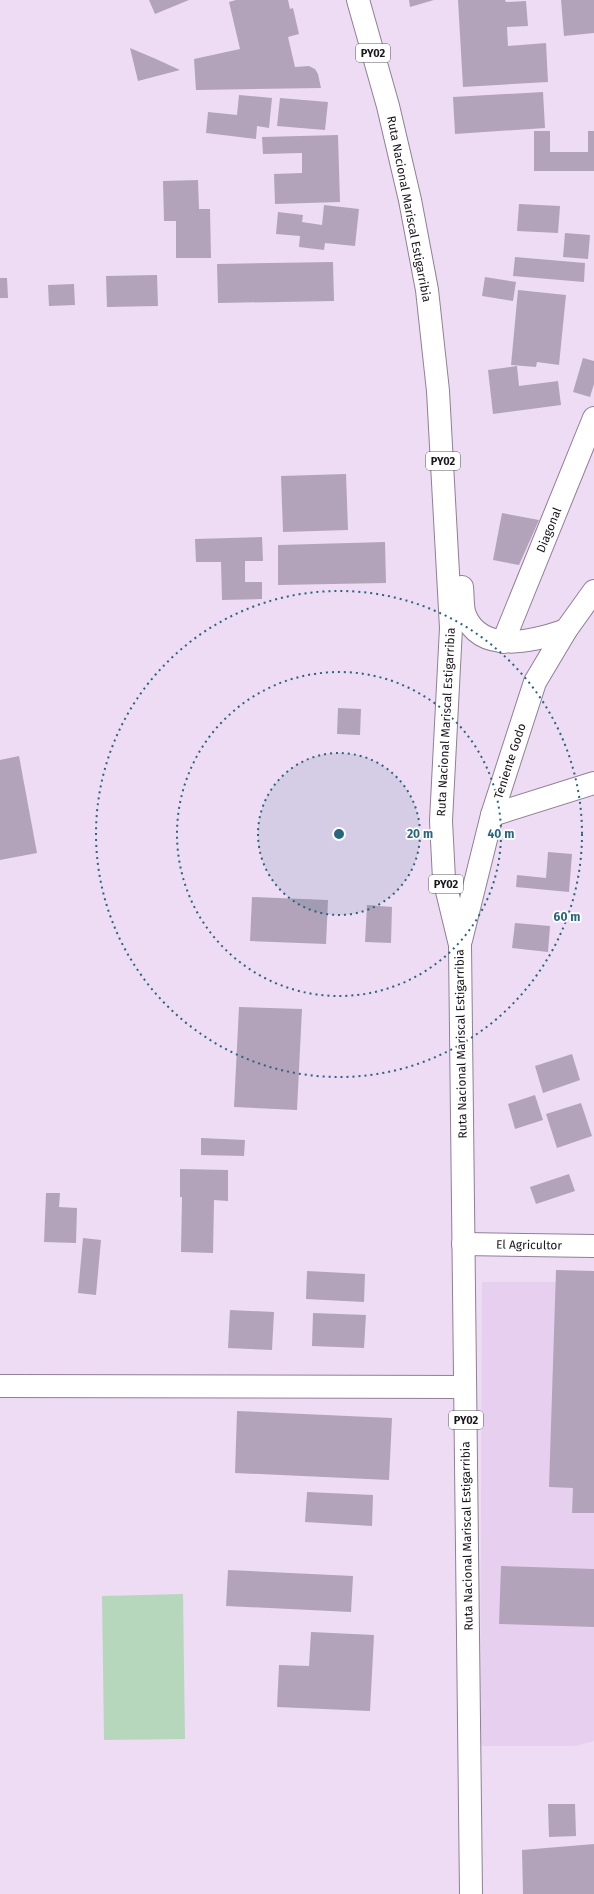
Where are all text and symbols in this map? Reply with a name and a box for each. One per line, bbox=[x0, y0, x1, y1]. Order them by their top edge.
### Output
road number: PY02 bbox=[356, 44, 390, 62]
street label: Ruta Nacional Mariscal Estigarribia bbox=[384, 115, 434, 303]
road number: PY02 bbox=[426, 452, 460, 470]
street label: Diagonal bbox=[534, 505, 565, 555]
street label: Ruta Nacional Mariscal Estigarribia bbox=[434, 627, 458, 817]
street label: Teniente Godo bbox=[491, 721, 529, 801]
centre of rings bbox=[332, 827, 346, 841]
text: 20 m bbox=[407, 827, 433, 841]
text: 40 m bbox=[488, 827, 514, 841]
road number: PY02 bbox=[429, 875, 463, 893]
text: 60 m bbox=[554, 910, 580, 924]
street label: Ruta Nacional Mariscal Estigarribia bbox=[452, 949, 470, 1139]
street label: El Agricultor bbox=[496, 1237, 563, 1253]
road number: PY02 bbox=[449, 1411, 483, 1429]
street label: Ruta Nacional Mariscal Estigarribia bbox=[458, 1441, 476, 1631]

